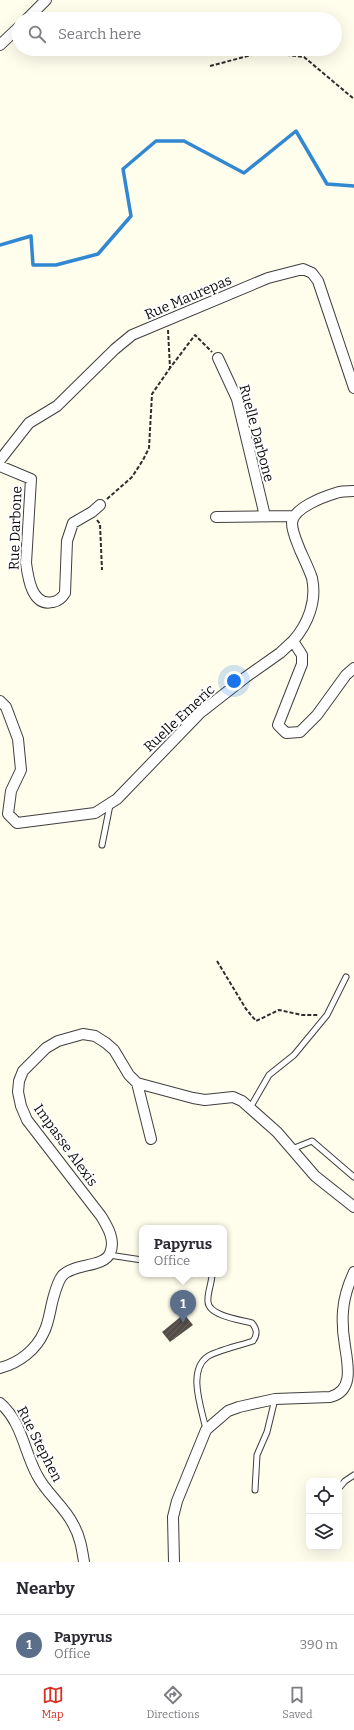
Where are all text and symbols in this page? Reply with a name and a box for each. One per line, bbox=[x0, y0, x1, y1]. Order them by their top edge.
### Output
search box bbox=[12, 12, 342, 56]
icon: search bbox=[26, 23, 48, 45]
text: Search here bbox=[58, 25, 141, 43]
street label: Rue Maurepas bbox=[142, 271, 234, 323]
street label: Ruelle Darbone bbox=[235, 383, 278, 484]
street label: Rue Darbone bbox=[6, 486, 25, 570]
your location bbox=[224, 671, 244, 691]
street label: Ruelle Emeric bbox=[140, 681, 218, 756]
street label: Impasse Alexis bbox=[30, 1101, 101, 1190]
popup bbox=[139, 1225, 227, 1277]
text: Papyrus bbox=[154, 1235, 212, 1253]
text: Office bbox=[154, 1253, 190, 1268]
pin: 1 bbox=[170, 1290, 196, 1323]
street label: Rue Stephen bbox=[13, 1404, 66, 1485]
map controls bbox=[306, 1478, 342, 1550]
button: locate bbox=[306, 1478, 342, 1514]
button: layers bbox=[306, 1514, 342, 1550]
text: Nearby bbox=[16, 1578, 75, 1599]
text: Papyrus bbox=[54, 1628, 112, 1646]
text: 1 bbox=[26, 1637, 32, 1652]
text: 390 m bbox=[300, 1637, 338, 1652]
text: Office bbox=[54, 1646, 90, 1661]
tab: Map bbox=[41, 1684, 64, 1721]
tab: Directions bbox=[147, 1684, 199, 1721]
tab: Saved bbox=[282, 1684, 313, 1721]

